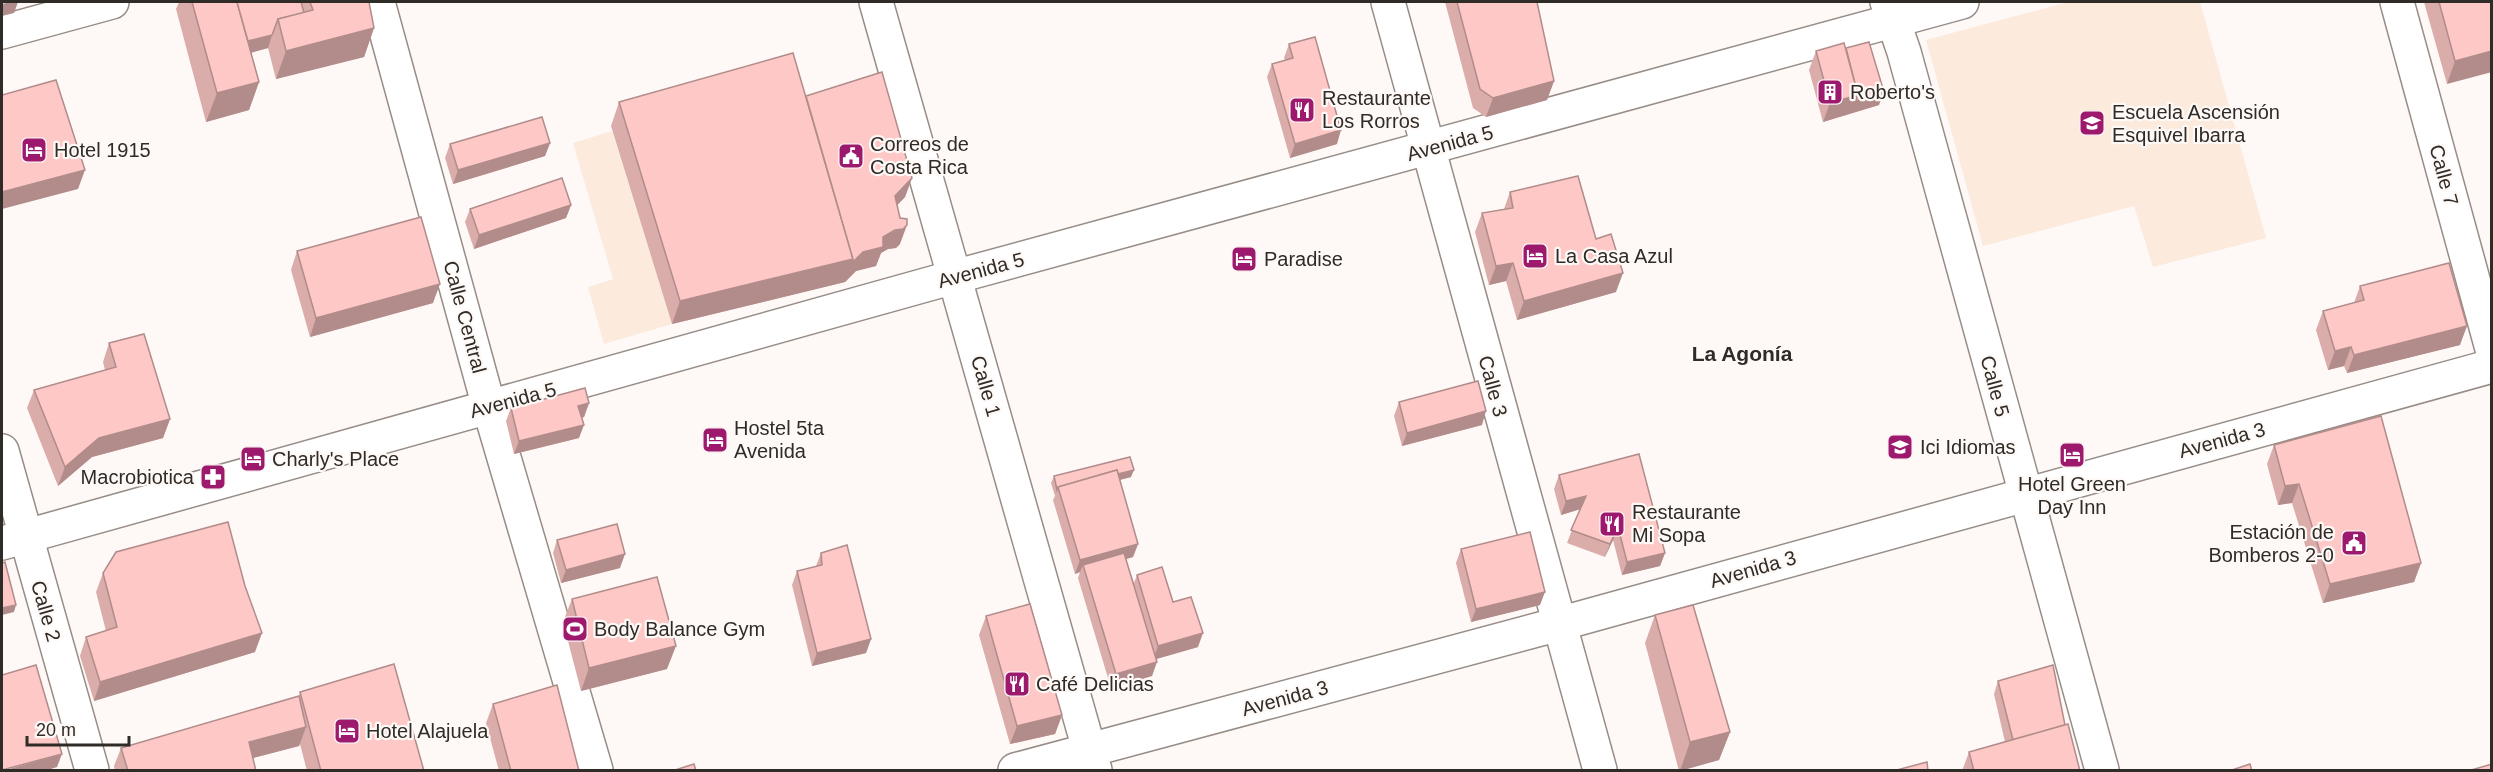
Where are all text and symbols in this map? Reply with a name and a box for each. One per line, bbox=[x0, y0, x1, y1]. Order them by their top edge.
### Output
building icon: Roberto's bbox=[1815, 77, 1845, 107]
place label: Roberto's bbox=[1850, 81, 1935, 103]
place label: Restaurante Los Rorros bbox=[1322, 87, 1431, 132]
restaurant icon: Restaurante Los Rorros bbox=[1287, 95, 1317, 125]
place label: Escuela Ascensión Esquivel Ibarra bbox=[2112, 101, 2280, 146]
school or university icon: Escuela Ascensión Esquivel Ibarra bbox=[2077, 108, 2107, 138]
street label: Avenida 5 bbox=[1404, 121, 1496, 165]
place label: Correos de Costa Rica bbox=[870, 133, 969, 178]
hotel icon: Hotel 1915 bbox=[19, 135, 49, 165]
place label: Hotel 1915 bbox=[54, 139, 151, 161]
public building icon: Correos de Costa Rica bbox=[836, 141, 866, 171]
street label: Calle 7 bbox=[2425, 142, 2463, 208]
hotel icon: La Casa Azul bbox=[1520, 241, 1550, 271]
hotel icon: Paradise bbox=[1229, 244, 1259, 274]
place label: La Casa Azul bbox=[1555, 245, 1673, 267]
street label: Avenida 5 bbox=[935, 248, 1027, 292]
place label: Paradise bbox=[1264, 248, 1343, 270]
street label: Calle Central bbox=[439, 258, 491, 376]
district label: La Agonía bbox=[1692, 342, 1793, 365]
street label: Calle 1 bbox=[967, 353, 1005, 419]
street label: Calle 3 bbox=[1474, 353, 1512, 419]
street label: Calle 5 bbox=[1976, 353, 2014, 419]
street label: Avenida 5 bbox=[467, 378, 559, 422]
place label: Hostel 5ta Avenida bbox=[734, 417, 825, 462]
street label: Avenida 3 bbox=[2176, 418, 2268, 462]
hotel icon: Hostel 5ta Avenida bbox=[700, 425, 730, 455]
school or university icon: Ici Idiomas bbox=[1885, 432, 1915, 462]
place label: Ici Idiomas bbox=[1920, 436, 2016, 458]
hotel icon: Hotel Green Day Inn bbox=[2057, 440, 2087, 470]
hotel icon: Charly's Place bbox=[238, 444, 268, 474]
place label: Charly's Place bbox=[272, 448, 399, 470]
pharmacy icon: Macrobiotica bbox=[198, 462, 228, 492]
place label: Macrobiotica bbox=[81, 466, 195, 488]
place label: Hotel Green Day Inn bbox=[2018, 473, 2126, 518]
place label: Restaurante Mi Sopa bbox=[1632, 501, 1741, 546]
restaurant icon: Restaurante Mi Sopa bbox=[1597, 509, 1627, 539]
place label: Estación de Bomberos 2-0 bbox=[2208, 521, 2334, 566]
public building icon: Estación de Bomberos 2-0 bbox=[2339, 528, 2369, 558]
street label: Avenida 3 bbox=[1707, 546, 1799, 592]
street label: Calle 2 bbox=[27, 578, 65, 644]
sports icon: Body Balance Gym bbox=[560, 614, 590, 644]
place label: Body Balance Gym bbox=[594, 618, 765, 640]
restaurant icon: Café Delicias bbox=[1002, 669, 1032, 699]
place label: Café Delicias bbox=[1036, 673, 1154, 695]
street label: Avenida 3 bbox=[1239, 676, 1331, 720]
scale bar bbox=[27, 709, 129, 747]
hotel icon: Hotel Alajuela bbox=[332, 716, 362, 746]
text: 20 m bbox=[36, 720, 76, 740]
place label: Hotel Alajuela bbox=[366, 720, 489, 742]

